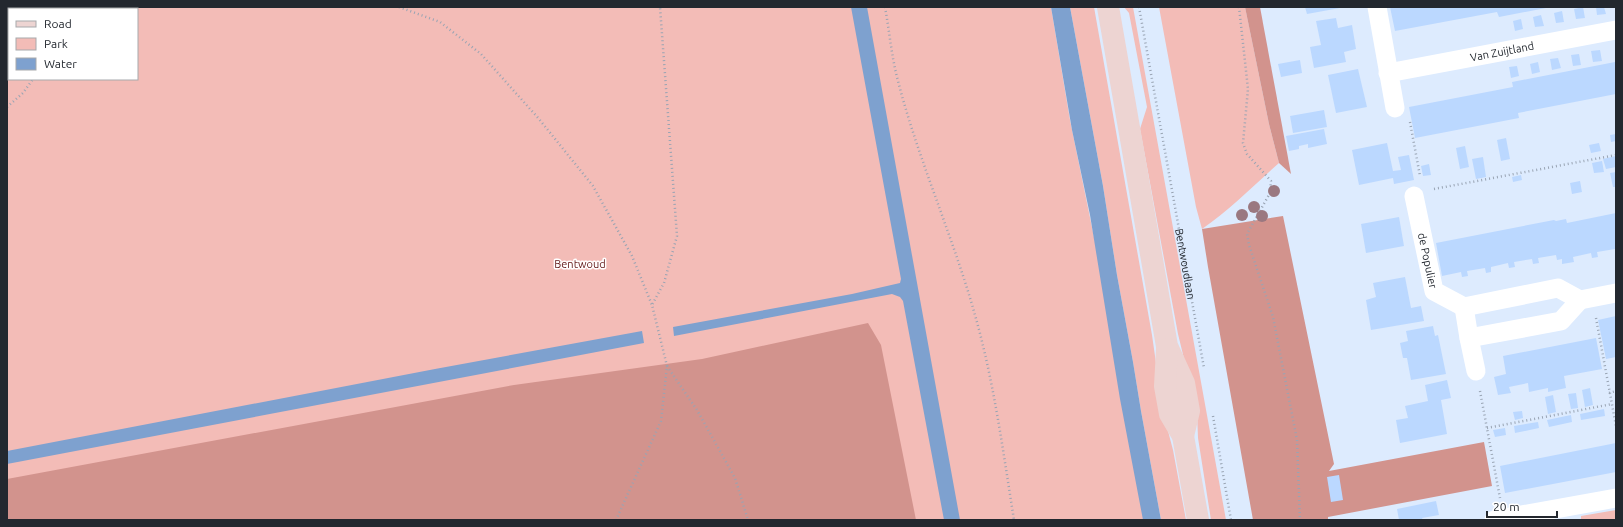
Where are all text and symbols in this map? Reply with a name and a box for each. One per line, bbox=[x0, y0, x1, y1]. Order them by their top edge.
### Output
legend bbox=[8, 8, 138, 80]
text: Road bbox=[44, 17, 72, 30]
text: Park bbox=[44, 37, 68, 50]
street label: Van Zuijtland bbox=[1469, 40, 1535, 63]
text: Water bbox=[44, 57, 77, 70]
street label: Bentwoudlaan bbox=[1173, 227, 1198, 300]
street label: de Populier bbox=[1416, 232, 1439, 290]
park label: Bentwoud bbox=[554, 258, 606, 270]
scale bar bbox=[1487, 493, 1557, 519]
text: 20 m bbox=[1493, 500, 1520, 513]

